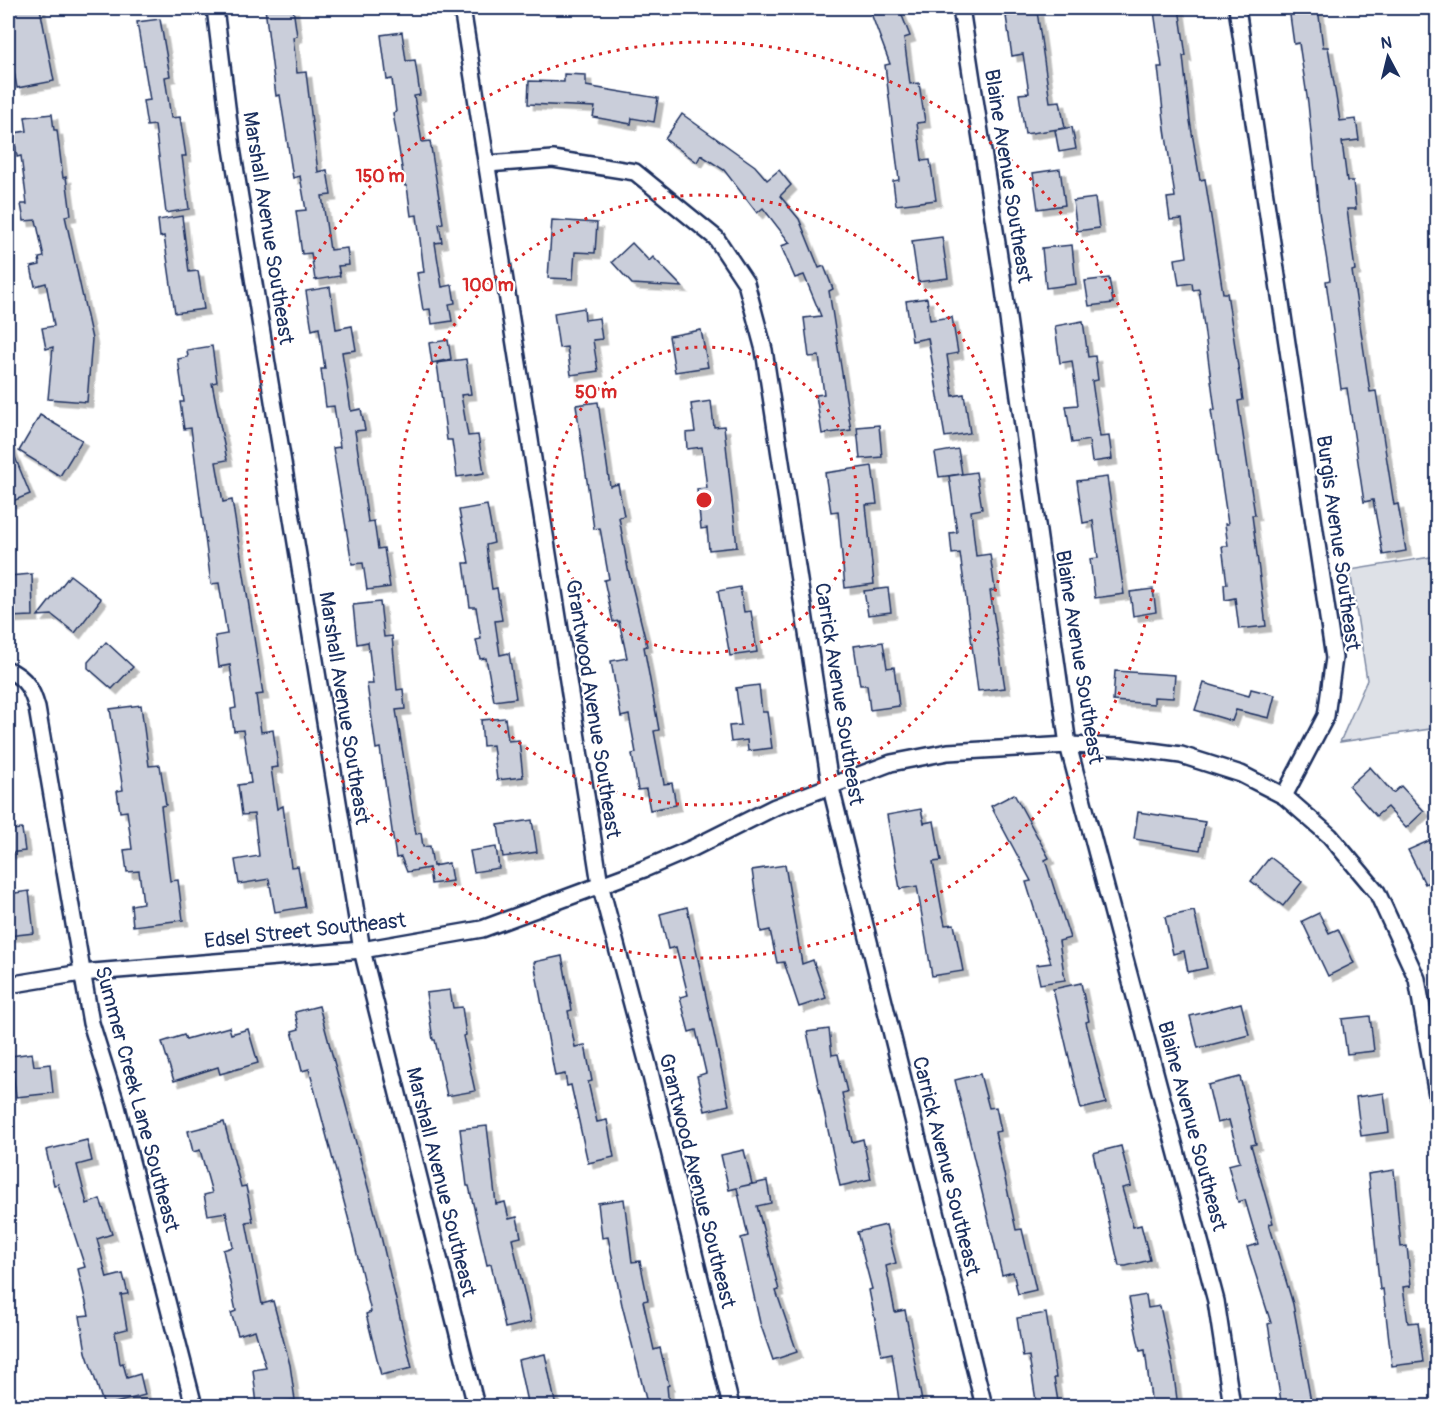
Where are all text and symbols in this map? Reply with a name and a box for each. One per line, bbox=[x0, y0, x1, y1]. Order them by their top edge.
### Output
north arrow bbox=[1358, 27, 1418, 87]
text: N bbox=[1380, 32, 1393, 54]
street label: Blaine Avenue Southeast bbox=[978, 67, 1038, 286]
street label: Marshall Avenue Southeast bbox=[236, 110, 300, 347]
text: 150 m bbox=[356, 165, 405, 188]
text: 100 m bbox=[462, 274, 514, 297]
text: 50 m bbox=[575, 381, 617, 404]
street label: Burgis Avenue Southeast bbox=[1309, 433, 1367, 653]
centre of rings bbox=[694, 490, 714, 510]
street label: Blaine Avenue Southeast bbox=[1049, 548, 1109, 767]
street label: Grantwood Avenue Southeast bbox=[559, 578, 627, 841]
street label: Carrick Avenue Southeast bbox=[808, 581, 870, 808]
street label: Marshall Avenue Southeast bbox=[312, 590, 376, 827]
street label: Edsel Street Southeast bbox=[203, 907, 408, 955]
street label: Summer Creek Lane Southeast bbox=[88, 963, 186, 1235]
street label: Blaine Avenue Southeast bbox=[1151, 1018, 1233, 1235]
street label: Grantwood Avenue Southeast bbox=[652, 1051, 742, 1312]
street label: Carrick Avenue Southeast bbox=[906, 1054, 986, 1279]
street label: Marshall Avenue Southeast bbox=[399, 1065, 483, 1300]

